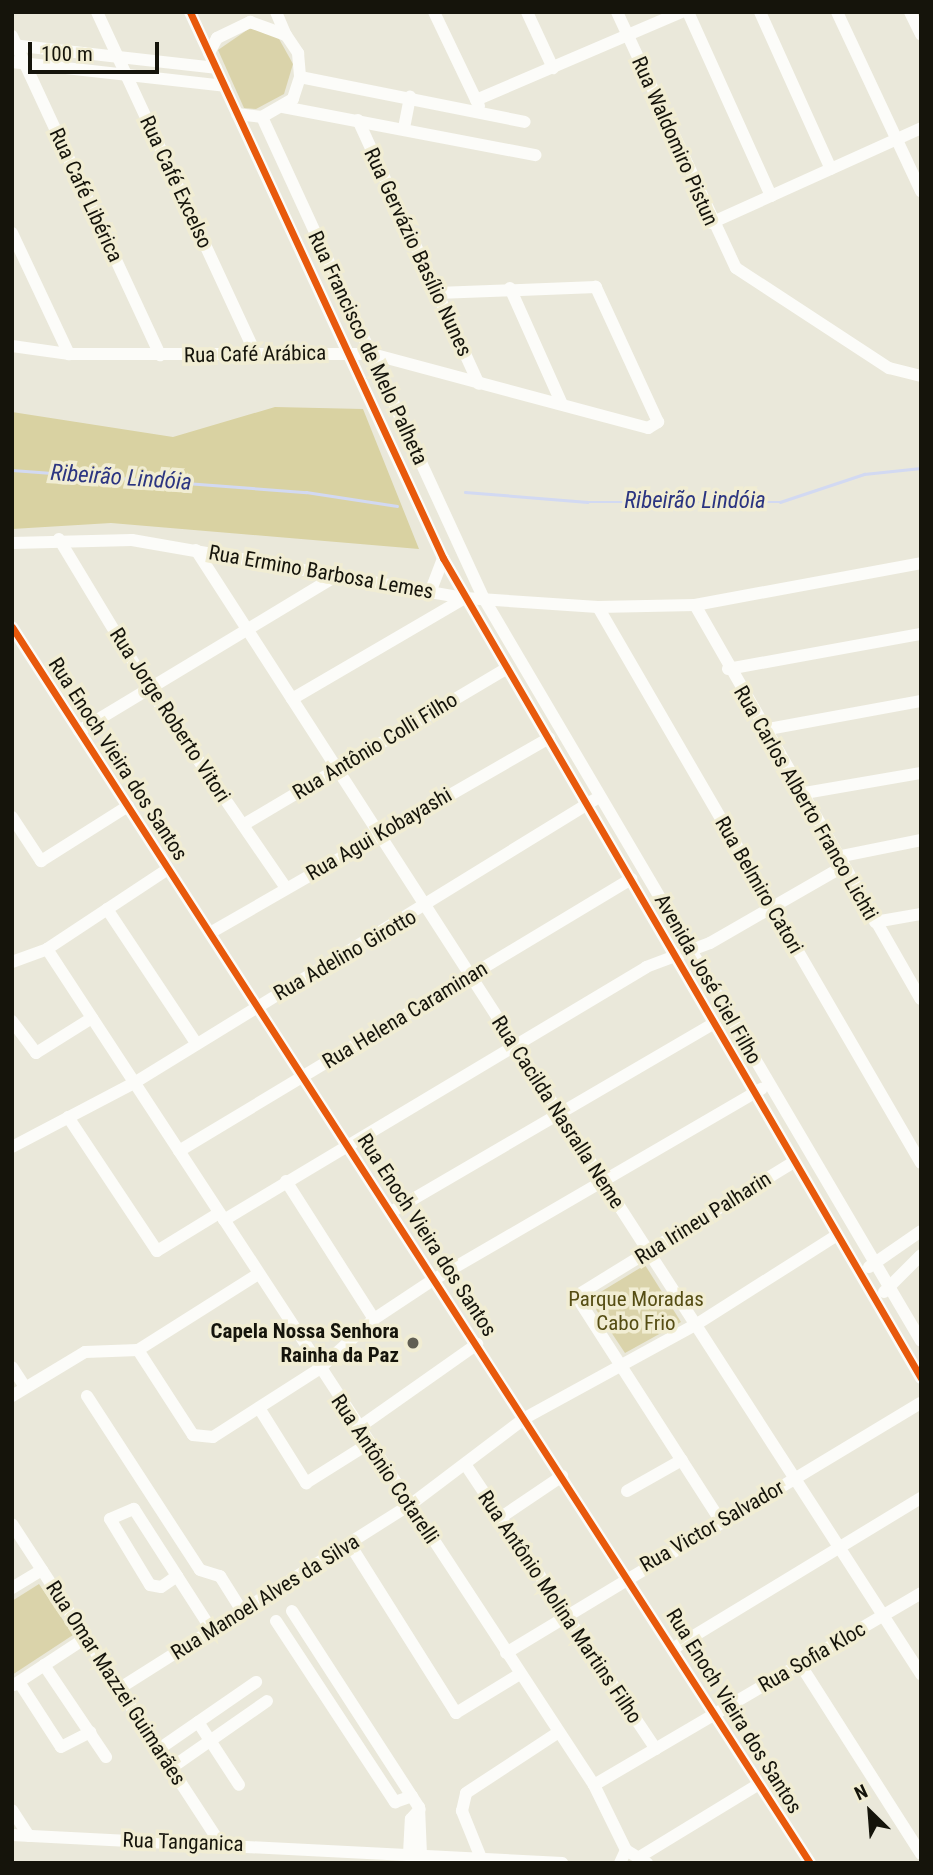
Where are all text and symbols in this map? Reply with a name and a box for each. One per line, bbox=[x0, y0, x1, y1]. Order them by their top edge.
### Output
scale bar bbox=[32, 28, 163, 72]
text: 100 m bbox=[41, 42, 93, 66]
street label: Rua Waldomiro Pistun bbox=[626, 53, 724, 229]
street label: Rua Café Excelso bbox=[134, 112, 218, 252]
street label: Rua Café Libérica bbox=[44, 124, 128, 266]
street label: Rua Gervázio Basílio Nunes bbox=[359, 144, 477, 360]
street label: Rua Francisco de Melo Palheta bbox=[303, 227, 433, 469]
street label: Rua Café Arábica bbox=[184, 340, 326, 368]
water label: Ribeirão Lindóia bbox=[49, 459, 193, 497]
water label: Ribeirão Lindóia bbox=[624, 487, 766, 515]
street label: Rua Ermino Barbosa Lemes bbox=[207, 540, 435, 604]
street label: Rua Jorge Roberto Vitori bbox=[104, 623, 236, 807]
street label: Rua Enoch Vieira dos Santos bbox=[43, 653, 193, 865]
street label: Rua Carlos Alberto Franco Lichti bbox=[728, 681, 884, 925]
street label: Rua Antônio Colli Filho bbox=[288, 687, 462, 805]
street label: Rua Agui Kobayashi bbox=[302, 782, 456, 886]
street label: Rua Belmiro Catori bbox=[710, 812, 808, 958]
street label: Avenida José Ciel Filho bbox=[649, 890, 767, 1068]
street label: Rua Adelino Girotto bbox=[269, 904, 421, 1006]
street label: Rua Helena Caraminan bbox=[318, 956, 492, 1074]
street label: Rua Cacilda Nasralla Neme bbox=[486, 1011, 630, 1213]
street label: Rua Enoch Vieira dos Santos bbox=[352, 1129, 502, 1341]
street label: Rua Irineu Palharin bbox=[630, 1166, 776, 1270]
park label: Parque Moradas Cabo Frio bbox=[568, 1286, 704, 1336]
place label: Capela Nossa Senhora Rainha da Paz bbox=[211, 1318, 399, 1368]
marker: Capela Nossa Senhora Rainha da Paz bbox=[405, 1335, 421, 1351]
street label: Rua Antônio Cotarelli bbox=[326, 1390, 444, 1548]
street label: Rua Victor Salvador bbox=[635, 1475, 789, 1577]
street label: Rua Antônio Molina Martins Filho bbox=[473, 1486, 647, 1728]
street label: Rua Manoel Alves da Silva bbox=[166, 1529, 364, 1665]
street label: Rua Omar Mazzei Guimarães bbox=[41, 1576, 191, 1790]
street label: Rua Enoch Vieira dos Santos bbox=[661, 1604, 807, 1818]
street label: Rua Sofia Kloc bbox=[754, 1616, 870, 1698]
north arrow bbox=[835, 1777, 905, 1847]
text: N bbox=[851, 1780, 871, 1805]
street label: Rua Tanganica bbox=[122, 1827, 244, 1857]

